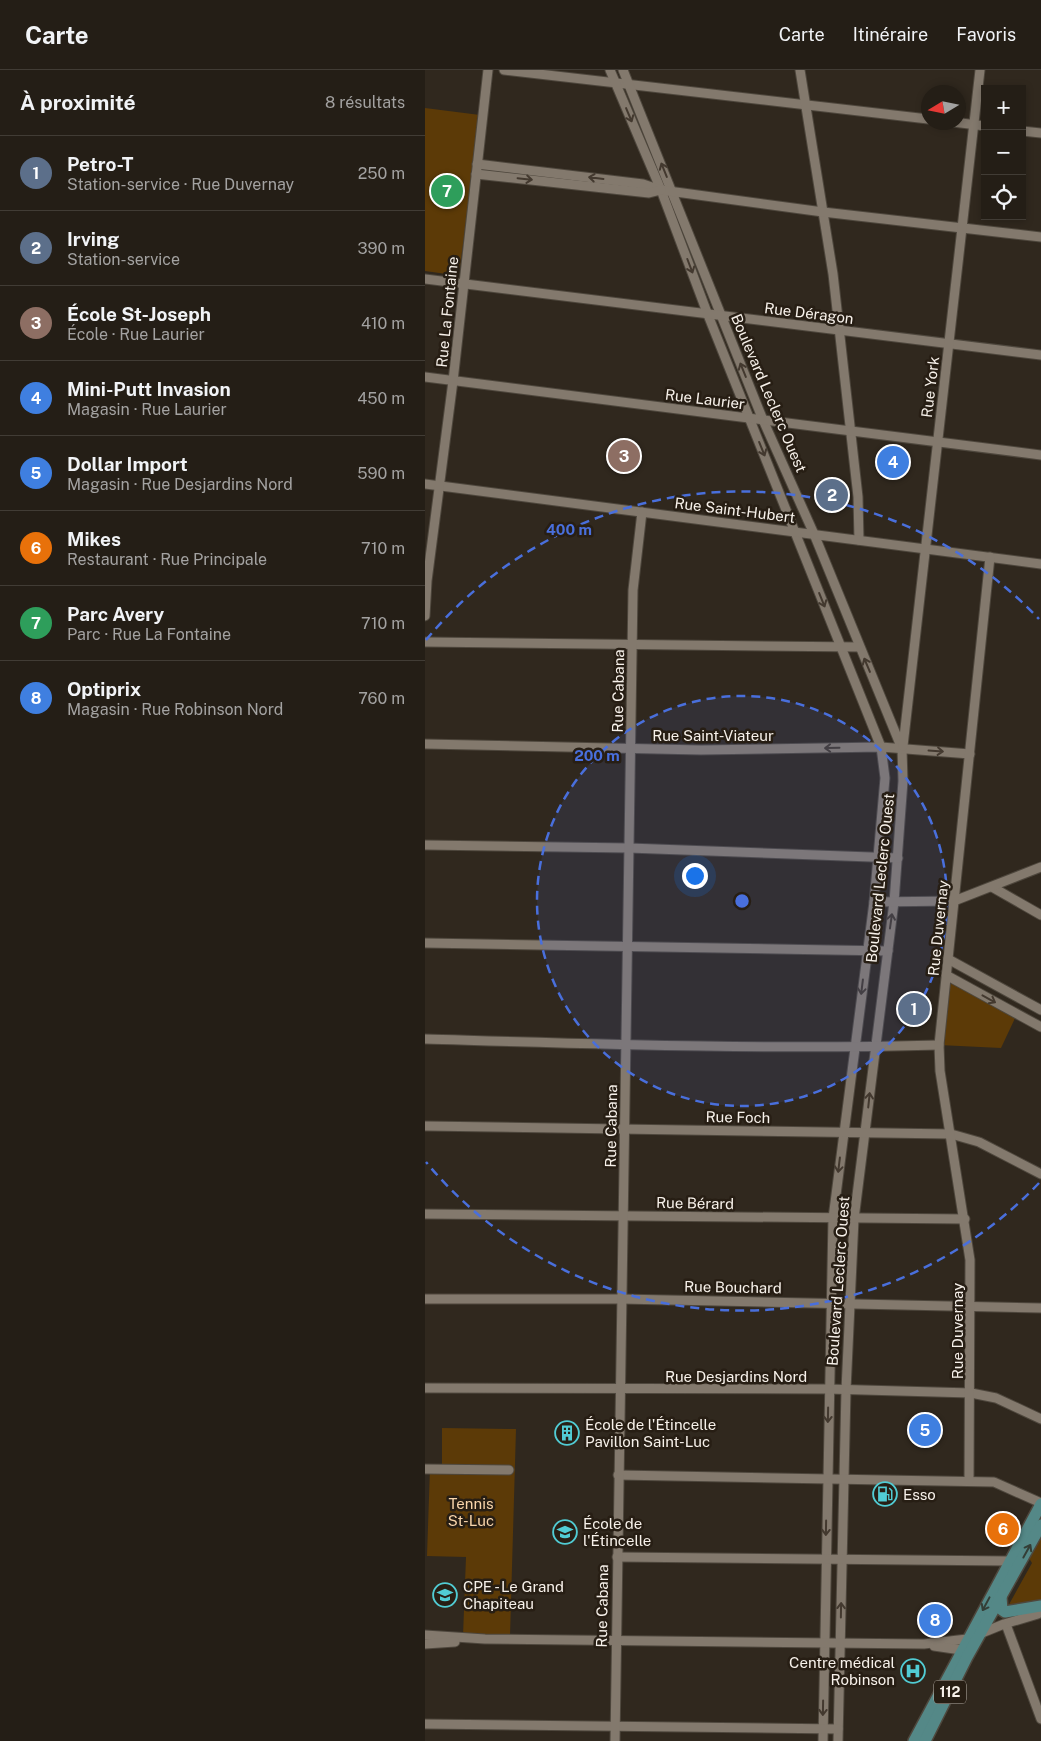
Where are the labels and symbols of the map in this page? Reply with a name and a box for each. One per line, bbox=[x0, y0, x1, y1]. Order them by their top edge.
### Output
north arrow bbox=[921, 85, 966, 130]
one-way arrow bbox=[625, 107, 635, 122]
one-way arrow bbox=[658, 163, 667, 178]
pin: 7 bbox=[431, 172, 463, 210]
one-way arrow bbox=[588, 173, 604, 183]
one-way arrow bbox=[516, 174, 532, 184]
street label: Rue La Fontaine bbox=[433, 256, 461, 368]
one-way arrow bbox=[686, 258, 695, 273]
street label: Rue Déragon bbox=[763, 299, 855, 327]
street label: Boulevard Leclerc Ouest bbox=[728, 311, 810, 475]
street label: Rue York bbox=[918, 355, 942, 419]
one-way arrow bbox=[738, 363, 748, 378]
street label: Rue Laurier bbox=[664, 386, 746, 412]
pin: 3 bbox=[608, 437, 640, 475]
one-way arrow bbox=[758, 441, 768, 456]
pin: 4 bbox=[877, 443, 909, 481]
pin: 2 bbox=[816, 476, 848, 514]
street label: Rue Saint-Hubert bbox=[674, 494, 797, 526]
text: 400 m bbox=[546, 521, 592, 538]
one-way arrow bbox=[818, 592, 828, 607]
street label: Rue Cabana bbox=[609, 649, 627, 733]
one-way arrow bbox=[862, 658, 872, 673]
street label: Rue Saint-Viateur bbox=[652, 727, 774, 744]
one-way arrow bbox=[825, 744, 841, 753]
text: 200 m bbox=[574, 747, 620, 764]
one-way arrow bbox=[928, 747, 944, 756]
street label: Boulevard Leclerc Ouest bbox=[863, 792, 897, 964]
your location bbox=[682, 863, 708, 889]
street label: Rue Duvernay bbox=[925, 879, 951, 977]
centre of rings bbox=[733, 892, 751, 910]
one-way arrow bbox=[887, 914, 897, 930]
one-way arrow bbox=[857, 979, 867, 995]
pin: 1 bbox=[898, 990, 930, 1028]
one-way arrow bbox=[981, 994, 996, 1004]
street label: Rue Cabana bbox=[602, 1084, 620, 1168]
one-way arrow bbox=[864, 1092, 874, 1108]
street label: Rue Foch bbox=[706, 1108, 770, 1126]
one-way arrow bbox=[834, 1157, 844, 1173]
street label: Rue Bérard bbox=[656, 1194, 734, 1212]
street label: Boulevard Leclerc Ouest bbox=[824, 1195, 852, 1367]
street label: Rue Bouchard bbox=[684, 1278, 782, 1296]
street label: Rue Duvernay bbox=[949, 1283, 966, 1379]
street label: Rue Desjardins Nord bbox=[665, 1368, 807, 1385]
one-way arrow bbox=[823, 1407, 832, 1423]
pin: 5 bbox=[909, 1411, 941, 1449]
place label: École de l'Étincelle Pavillon Saint-Luc bbox=[585, 1416, 716, 1450]
building icon: École de l'Étincelle Pavillon Saint-Luc bbox=[554, 1420, 580, 1446]
fuel station icon: Esso bbox=[872, 1481, 898, 1507]
place label: Esso bbox=[903, 1486, 936, 1503]
park label: Tennis St-Luc bbox=[448, 1495, 494, 1529]
pin: 6 bbox=[987, 1510, 1019, 1548]
place label: École de l'Étincelle bbox=[583, 1515, 651, 1549]
school or university icon: École de l'Étincelle bbox=[552, 1519, 578, 1545]
one-way arrow bbox=[821, 1520, 831, 1536]
one-way arrow bbox=[1022, 1543, 1032, 1558]
street label: Rue Cabana bbox=[593, 1564, 611, 1648]
place label: CPE - Le Grand Chapiteau bbox=[463, 1578, 564, 1612]
school or university icon: CPE - Le Grand Chapiteau bbox=[432, 1582, 458, 1608]
one-way arrow bbox=[981, 1596, 990, 1611]
pin: 8 bbox=[919, 1601, 951, 1639]
one-way arrow bbox=[836, 1602, 846, 1618]
place label: Centre médical Robinson bbox=[789, 1654, 895, 1688]
hospital icon: Centre médical Robinson bbox=[900, 1658, 926, 1684]
road number: 112 bbox=[934, 1680, 966, 1704]
one-way arrow bbox=[818, 1700, 828, 1716]

